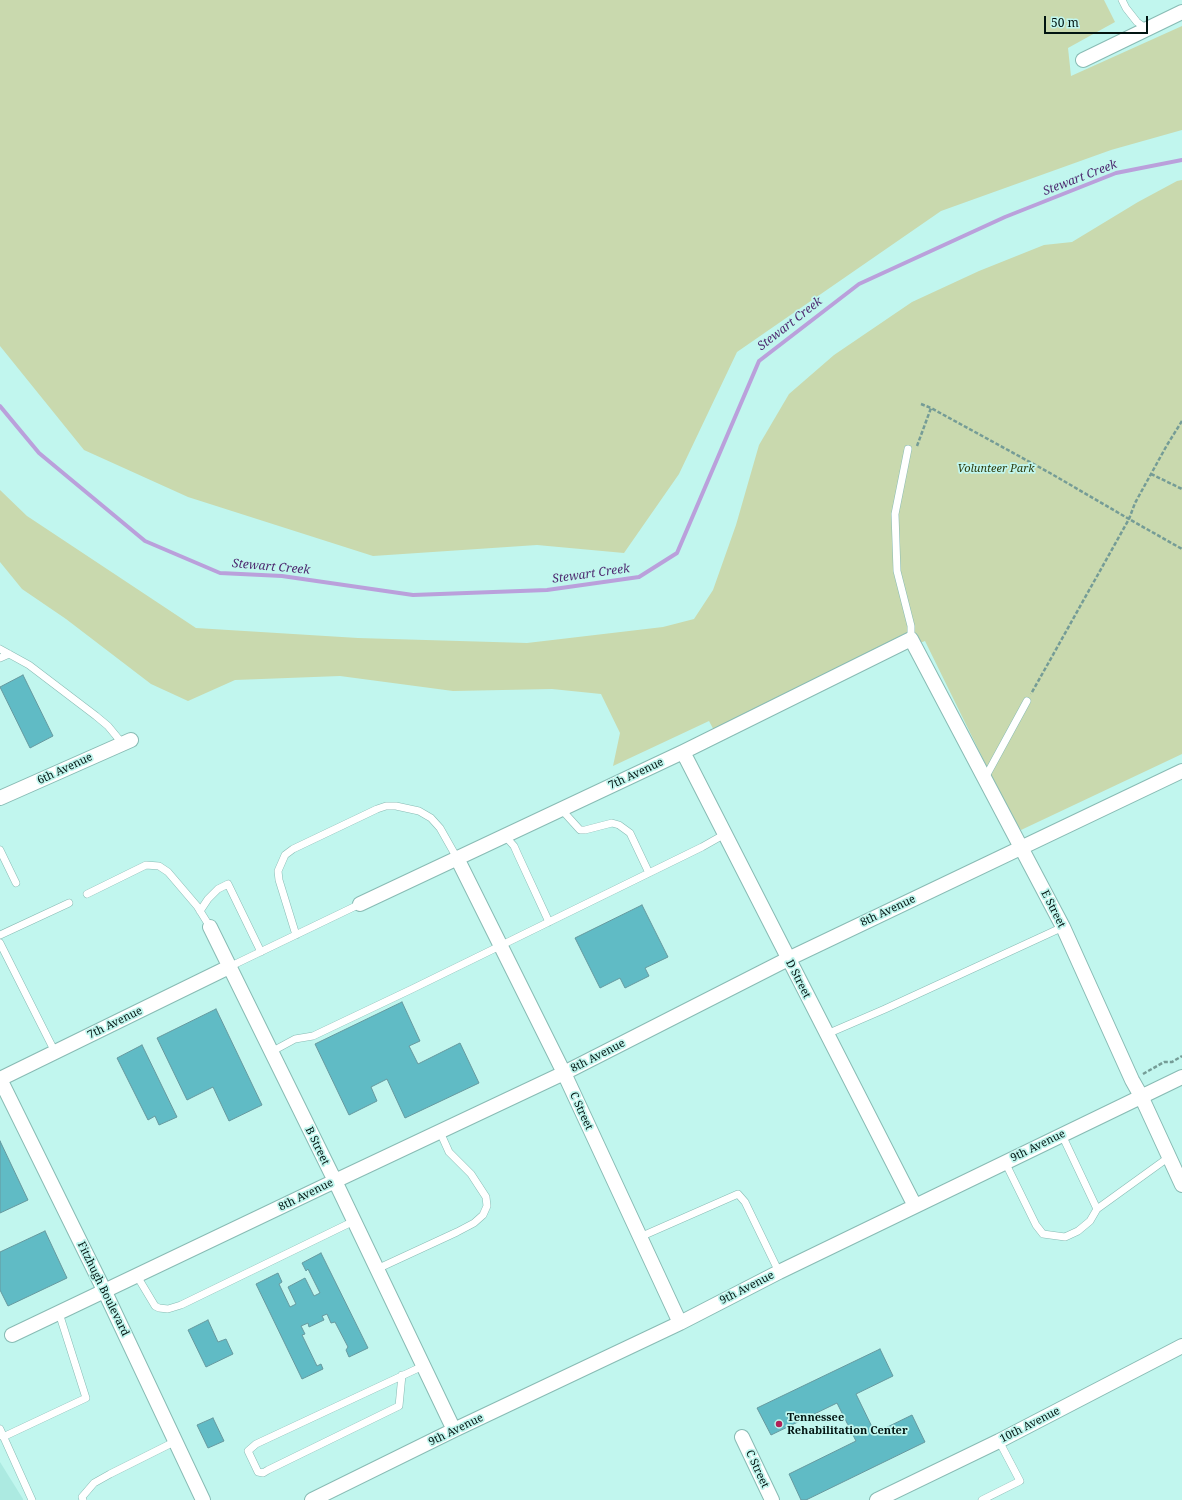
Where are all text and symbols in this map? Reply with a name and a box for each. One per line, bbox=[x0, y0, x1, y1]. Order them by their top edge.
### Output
scale bar bbox=[1046, 8, 1150, 34]
text: 50 m bbox=[1051, 14, 1079, 31]
water label: Stewart Creek bbox=[1041, 157, 1119, 199]
water label: Stewart Creek bbox=[755, 294, 825, 354]
park label: Volunteer Park bbox=[957, 462, 1035, 476]
water label: Stewart Creek bbox=[231, 556, 311, 578]
water label: Stewart Creek bbox=[551, 561, 631, 587]
street label: 6th Avenue bbox=[35, 751, 95, 787]
street label: 7th Avenue bbox=[606, 756, 666, 792]
street label: E Street bbox=[1038, 888, 1068, 930]
street label: 8th Avenue bbox=[858, 893, 918, 929]
street label: D Street bbox=[783, 957, 813, 1001]
street label: 7th Avenue bbox=[86, 1004, 144, 1042]
street label: 8th Avenue bbox=[569, 1037, 627, 1075]
street label: C Street bbox=[567, 1090, 595, 1132]
street label: B Street bbox=[302, 1125, 332, 1167]
street label: 9th Avenue bbox=[1009, 1127, 1067, 1165]
street label: 8th Avenue bbox=[277, 1176, 335, 1214]
street label: Fitzhugh Boulevard bbox=[74, 1240, 132, 1338]
street label: 9th Avenue bbox=[718, 1269, 776, 1307]
street label: 10th Avenue bbox=[998, 1404, 1062, 1446]
street label: 9th Avenue bbox=[427, 1411, 485, 1449]
place label: Tennessee Rehabilitation Center bbox=[787, 1411, 908, 1437]
marker: Tennessee Rehabilitation Center bbox=[774, 1419, 784, 1429]
street label: C Street bbox=[743, 1448, 771, 1490]

